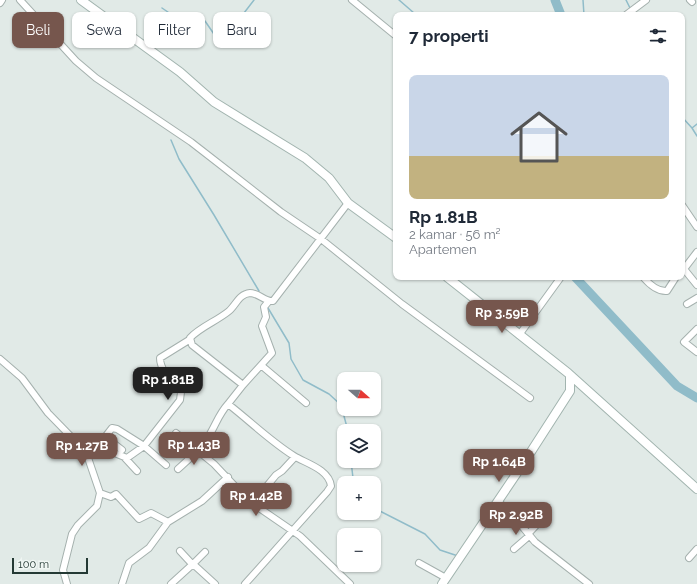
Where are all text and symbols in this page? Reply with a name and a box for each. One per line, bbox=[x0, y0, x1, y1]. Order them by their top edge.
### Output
chip: Beli bbox=[12, 12, 64, 48]
chip: Sewa bbox=[72, 12, 136, 48]
chip: Filter bbox=[144, 12, 205, 48]
chip: Baru bbox=[213, 12, 271, 48]
icon: filters bbox=[647, 25, 669, 47]
text: 7 properti bbox=[409, 26, 489, 46]
icon: home bbox=[503, 101, 575, 173]
text: Rp 1.81B bbox=[409, 207, 478, 227]
text: 2 kamar · 56 m² bbox=[409, 227, 501, 242]
text: Apartemen bbox=[409, 242, 477, 257]
pin: Rp 3.59B bbox=[461, 300, 543, 334]
text: Rp 3.59B bbox=[475, 305, 529, 320]
pin: Rp 1.81B bbox=[127, 367, 209, 401]
text: Rp 1.81B bbox=[142, 372, 194, 387]
north arrow bbox=[337, 372, 381, 416]
map controls bbox=[337, 372, 381, 572]
button: layers bbox=[337, 424, 381, 468]
pin: Rp 1.43B bbox=[153, 432, 235, 466]
pin: Rp 1.27B bbox=[41, 433, 123, 467]
text: Rp 1.43B bbox=[168, 437, 220, 452]
text: Rp 1.27B bbox=[56, 438, 108, 453]
pin: Rp 1.64B bbox=[458, 449, 540, 483]
text: Rp 1.64B bbox=[472, 454, 526, 469]
button: + bbox=[337, 476, 381, 520]
pin: Rp 1.42B bbox=[215, 483, 297, 517]
text: Rp 1.42B bbox=[230, 488, 282, 503]
pin: Rp 2.92B bbox=[475, 502, 557, 536]
text: Rp 2.92B bbox=[489, 507, 543, 522]
button: − bbox=[337, 528, 381, 572]
scale bar bbox=[12, 556, 88, 575]
text: 100 m bbox=[18, 558, 49, 571]

